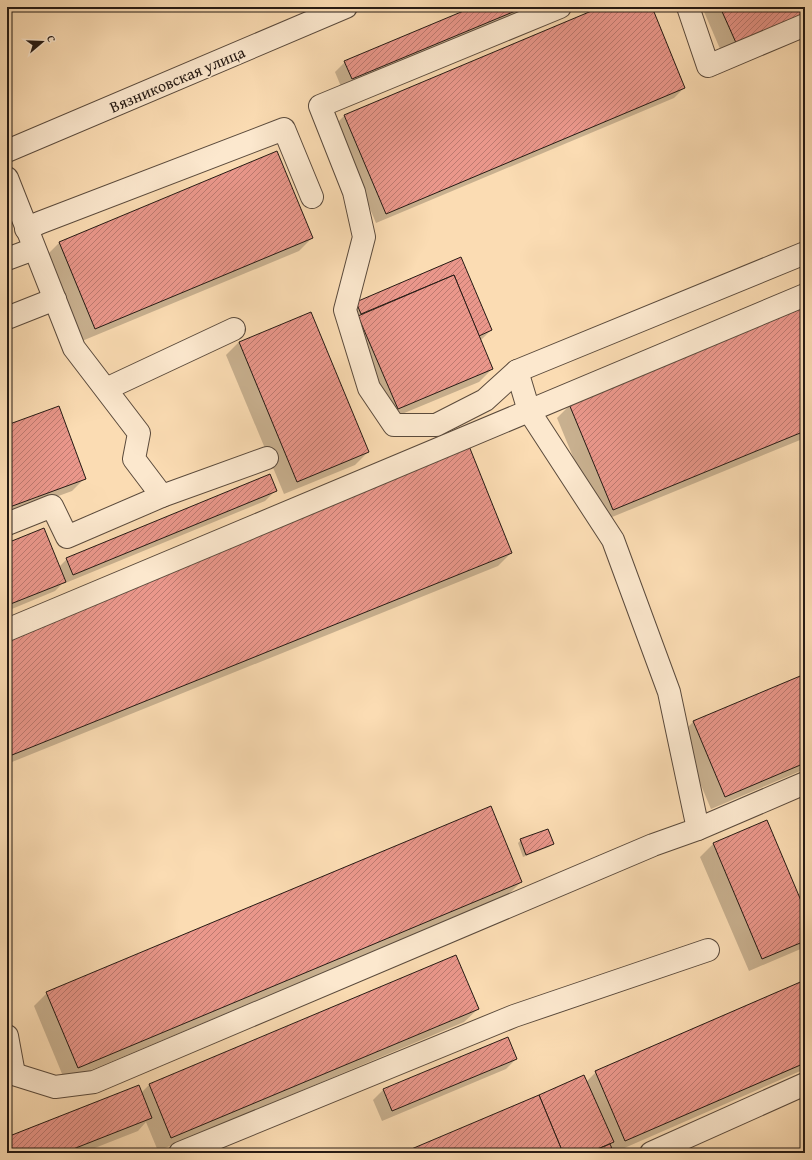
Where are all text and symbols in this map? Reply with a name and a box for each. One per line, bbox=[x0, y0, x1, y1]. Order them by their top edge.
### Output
north arrow bbox=[22, 22, 62, 62]
text: С bbox=[43, 33, 60, 44]
street label: Вязниковская улица bbox=[106, 39, 249, 118]

